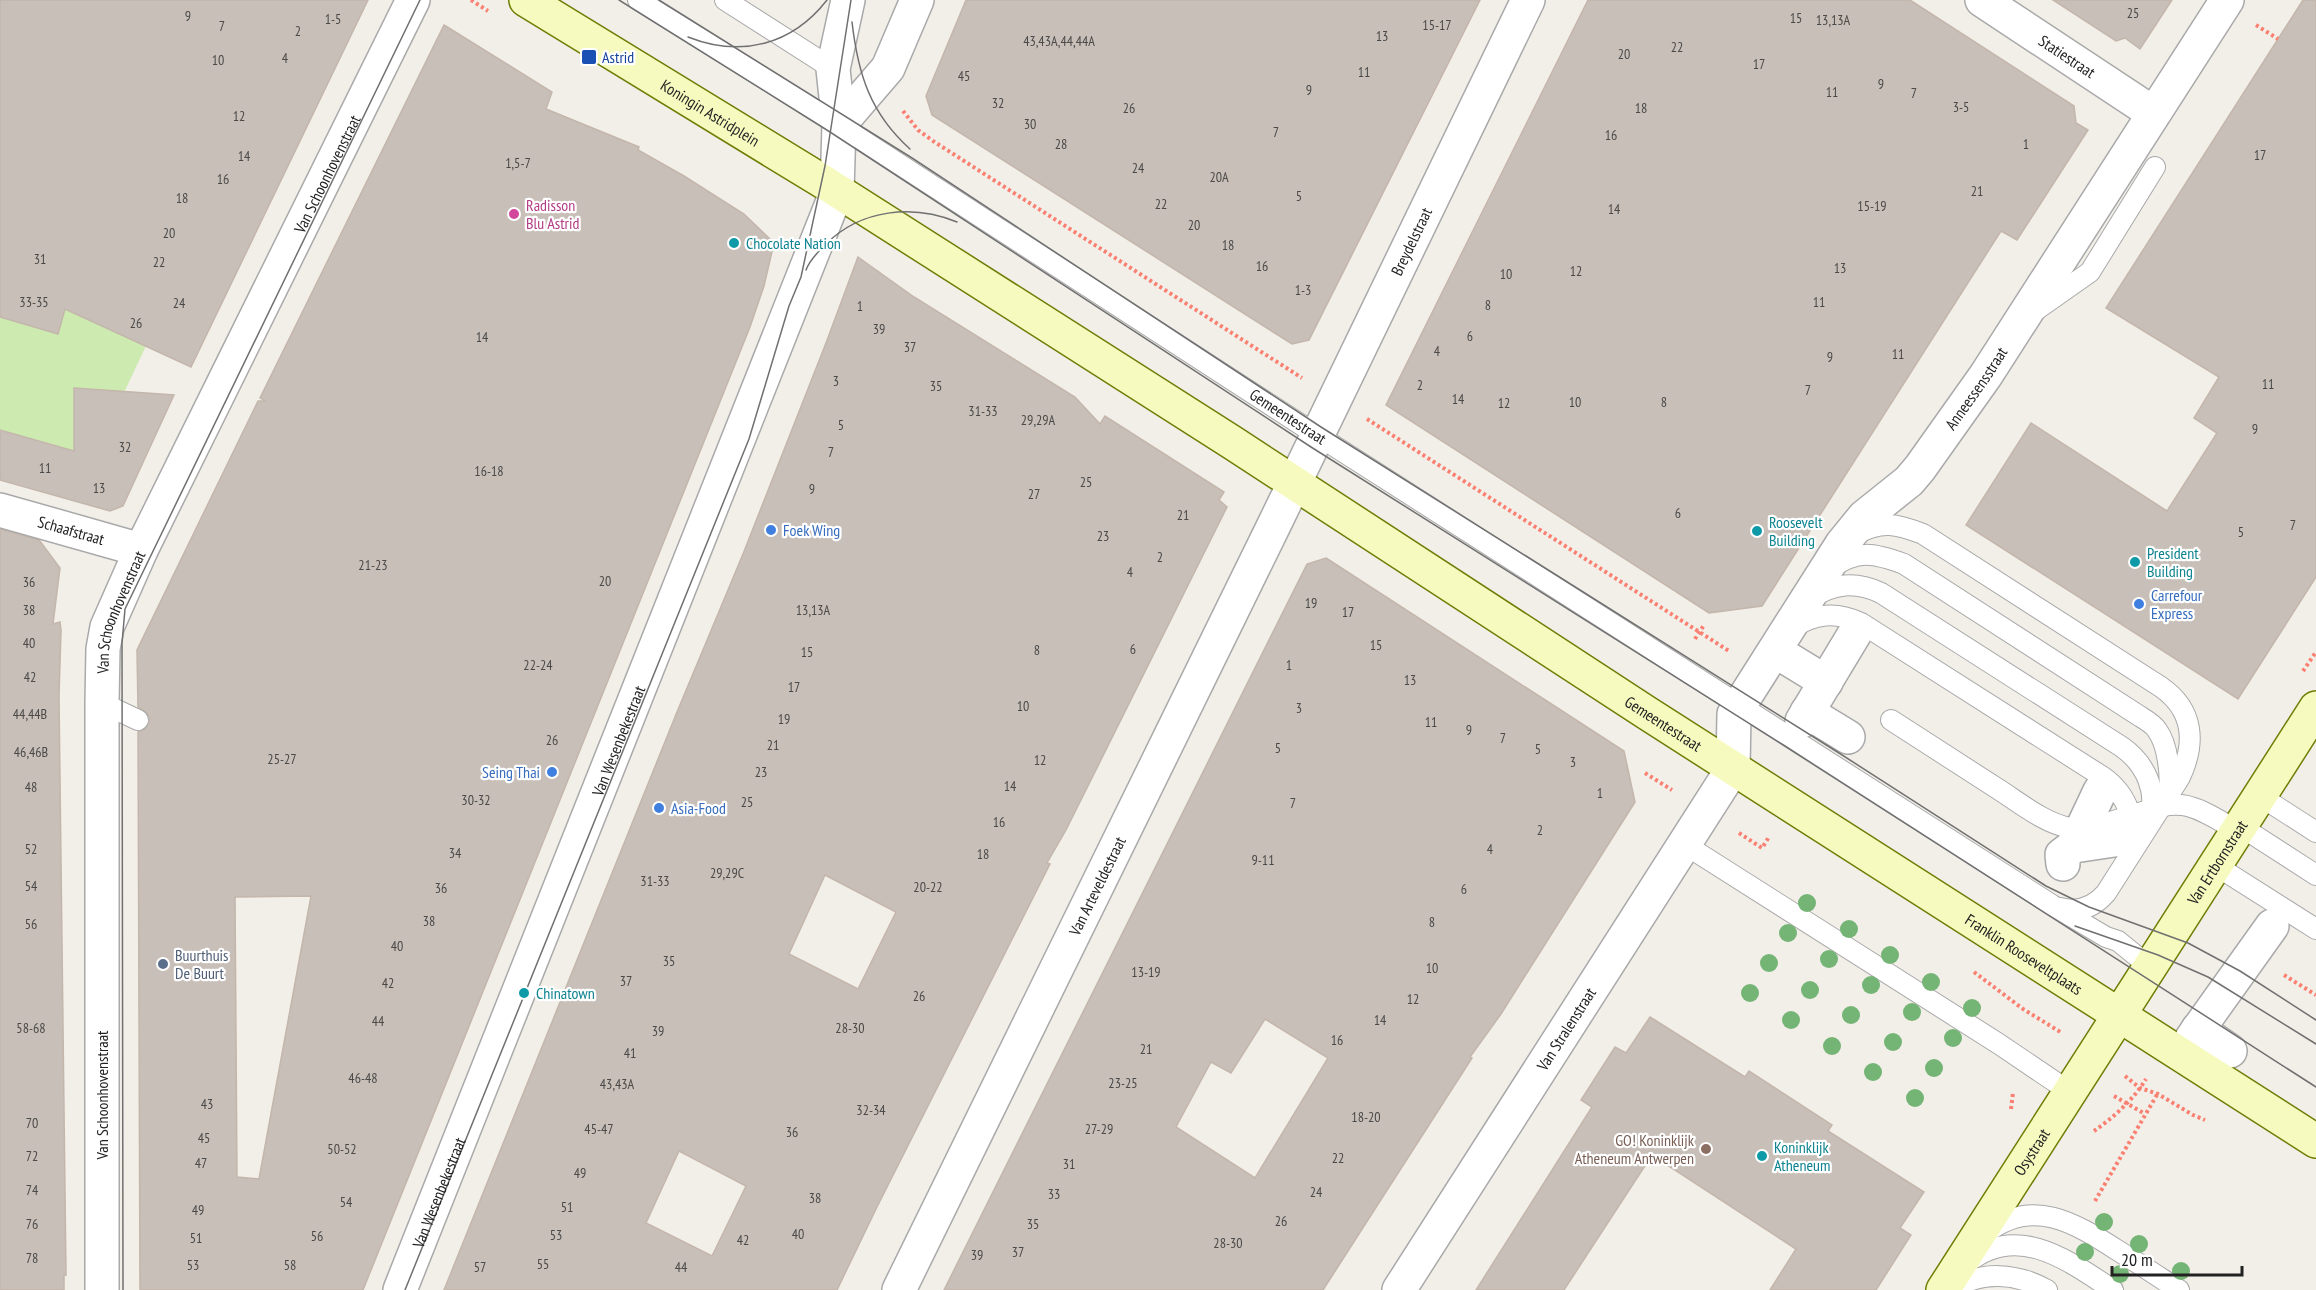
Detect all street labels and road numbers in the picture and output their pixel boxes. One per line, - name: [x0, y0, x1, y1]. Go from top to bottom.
- street label: Statiestraat: [2035, 30, 2100, 82]
- street label: Koningin Astridplein: [657, 75, 763, 150]
- street label: Van Schoonhovenstraat: [289, 111, 365, 237]
- street label: Breydelstraat: [1386, 204, 1436, 279]
- street label: Anneessensstraat: [1940, 343, 2012, 434]
- street label: Gemeentestraat: [1246, 384, 1331, 449]
- street label: Schaafstraat: [36, 511, 107, 549]
- street label: Van Schoonhovenstraat: [93, 547, 150, 675]
- street label: Van Wesenbekestraat: [587, 682, 649, 800]
- street label: Gemeentestraat: [1621, 691, 1706, 756]
- street label: Van Ertbornstraat: [2182, 816, 2252, 909]
- street label: Van Arteveldestraat: [1064, 833, 1130, 940]
- street label: Franklin Rooseveltplaats: [1961, 909, 2086, 999]
- street label: Van Stralenstraat: [1532, 983, 1600, 1075]
- street label: Van Schoonhovenstraat: [92, 1030, 112, 1161]
- street label: Osystraat: [2009, 1124, 2054, 1179]
- street label: Van Wesenbekestraat: [408, 1134, 470, 1251]

